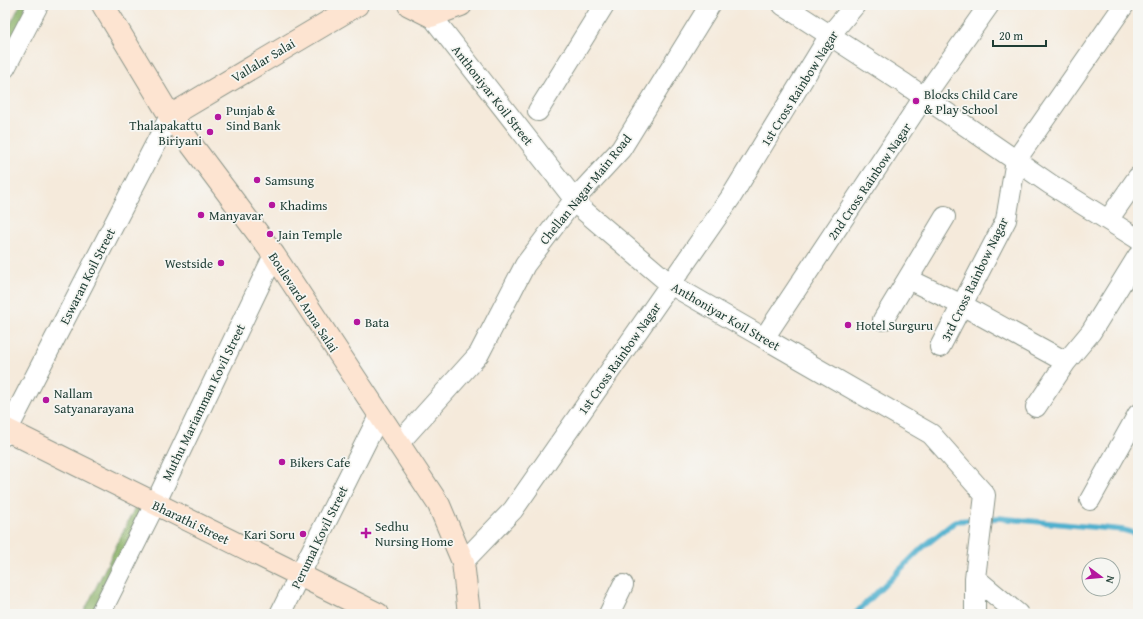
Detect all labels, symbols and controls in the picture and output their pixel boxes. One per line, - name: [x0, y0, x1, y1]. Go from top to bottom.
- scale bar: [993, 22, 1046, 48]
- street label: 1st Cross Rainbow Nagar: [756, 26, 843, 150]
- text: 20 m: [999, 27, 1023, 44]
- street label: Vallalar Salai: [228, 34, 299, 87]
- street label: Anthoniyar Koil Street: [447, 41, 538, 150]
- place label: Blocks Child Care & Play School: [924, 85, 1018, 119]
- marker: Blocks Child Care & Play School: [911, 96, 921, 106]
- place label: Punjab & Sind Bank: [226, 101, 281, 135]
- marker: Punjab & Sind Bank: [213, 112, 223, 122]
- place label: Thalapakattu Biriyani: [129, 116, 202, 150]
- street label: 2nd Cross Rainbow Nagar: [823, 118, 916, 244]
- marker: Thalapakattu Biriyani: [205, 127, 215, 137]
- street label: Chellan Nagar Main Road: [535, 130, 636, 249]
- place label: Samsung: [265, 171, 315, 190]
- marker: Samsung: [252, 175, 262, 185]
- place label: Khadims: [280, 196, 328, 215]
- marker: Khadims: [267, 200, 277, 210]
- place label: Manyavar: [209, 206, 264, 225]
- marker: Manyavar: [196, 210, 206, 220]
- street label: 3rd Cross Rainbow Nagar: [936, 213, 1013, 344]
- street label: Eswaran Koil Street: [55, 224, 120, 328]
- place label: Jain Temple: [276, 225, 342, 244]
- marker: Jain Temple: [265, 229, 275, 239]
- street label: Boulevard Anna Salai: [264, 249, 343, 356]
- place label: Westside: [165, 254, 213, 273]
- marker: Westside: [216, 258, 226, 268]
- street label: Anthoniyar Koil Street: [668, 278, 784, 356]
- street label: 1st Cross Rainbow Nagar: [573, 298, 666, 418]
- place label: Bata: [365, 313, 390, 332]
- place label: Hotel Surguru: [856, 316, 933, 335]
- marker: Bata: [352, 317, 362, 327]
- street label: Muthu Mariamman Kovil Street: [157, 320, 250, 484]
- marker: Hotel Surguru: [843, 320, 853, 330]
- place label: Nallam Satyanarayana: [54, 384, 135, 418]
- marker: Nallam Satyanarayana: [41, 395, 51, 405]
- place label: Bikers Cafe: [290, 453, 350, 472]
- marker: Bikers Cafe: [277, 457, 287, 467]
- street label: Perumal Kovil Street: [286, 482, 353, 592]
- street label: Bharathi Street: [149, 496, 233, 549]
- place label: Sedhu Nursing Home: [375, 517, 453, 551]
- place label: Kari Soru: [244, 525, 295, 544]
- marker: Sedhu Nursing Home: [360, 527, 372, 539]
- marker: Kari Soru: [298, 529, 308, 539]
- north arrow: [1081, 557, 1121, 597]
- text: N: [1102, 574, 1119, 586]

